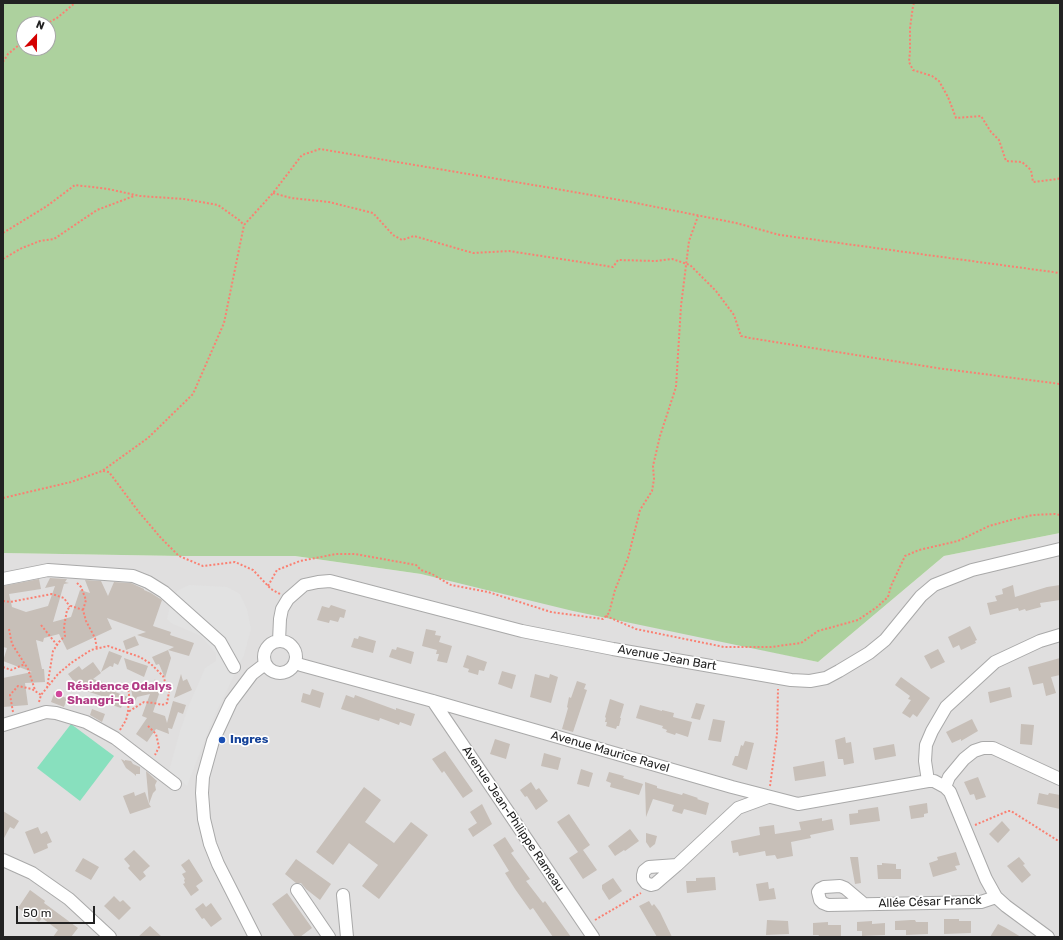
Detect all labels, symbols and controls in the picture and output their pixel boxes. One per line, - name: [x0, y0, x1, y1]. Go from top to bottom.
- north arrow: [16, 16, 56, 56]
- text: N: [34, 18, 46, 33]
- street label: Avenue Jean Bart: [616, 642, 718, 674]
- place label: Résidence Odalys Shangri-La: [67, 680, 172, 708]
- marker: Résidence Odalys Shangri-La: [54, 689, 64, 699]
- street label: Avenue Maurice Ravel: [549, 728, 671, 776]
- place label: Ingres: [230, 733, 268, 747]
- marker: Ingres: [217, 735, 227, 745]
- street label: Avenue Jean-Philippe Rameau: [459, 744, 567, 894]
- street label: Allée César Franck: [878, 893, 982, 911]
- scale bar: [18, 898, 97, 924]
- text: 50 m: [23, 906, 51, 920]

